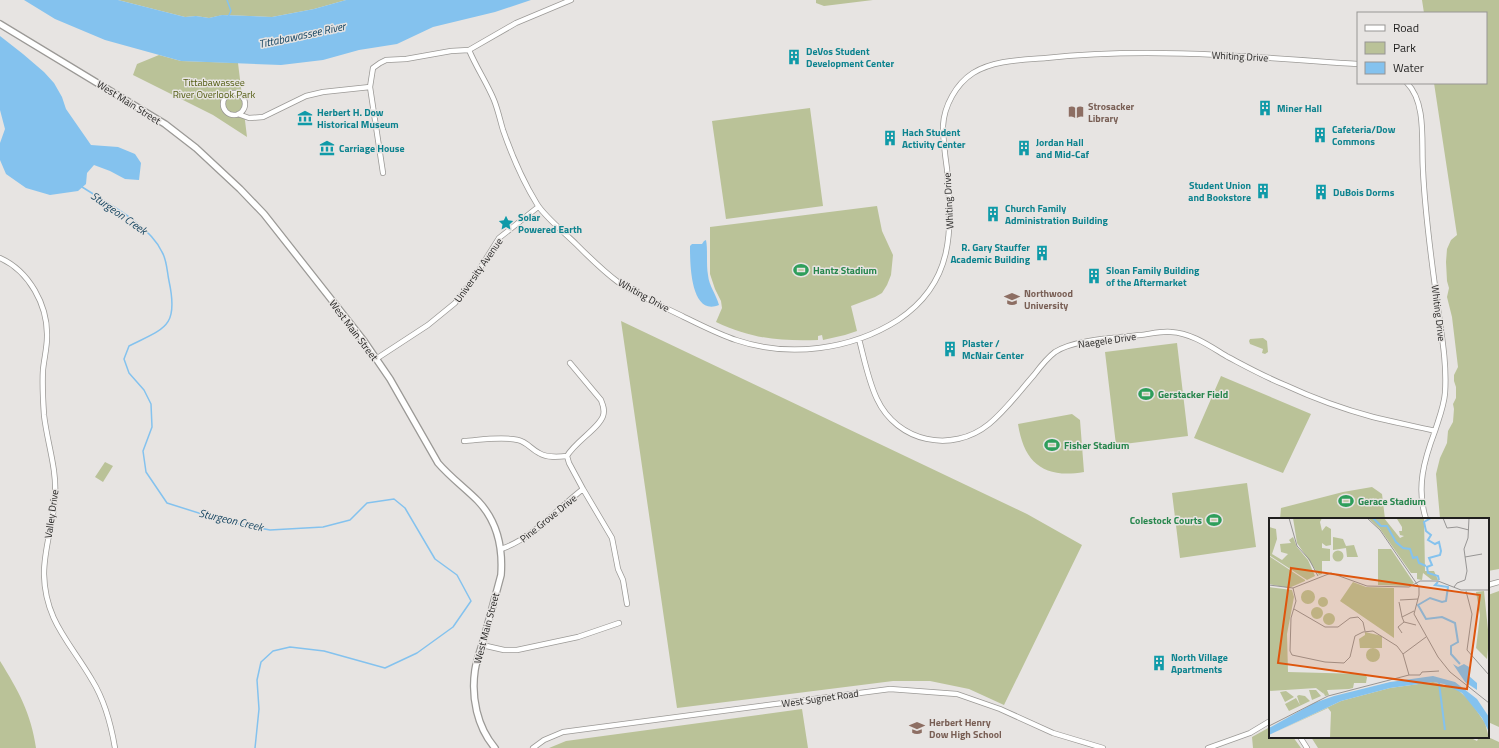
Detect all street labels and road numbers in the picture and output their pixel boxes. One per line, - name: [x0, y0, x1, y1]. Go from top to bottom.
- street label: Whiting Drive: [1211, 48, 1269, 65]
- street label: West Main Street: [94, 77, 164, 128]
- street label: Whiting Drive: [940, 172, 957, 230]
- street label: University Avenue: [451, 235, 506, 306]
- street label: Whiting Drive: [615, 275, 672, 316]
- street label: Whiting Drive: [1428, 284, 1449, 342]
- street label: West Main Street: [326, 297, 382, 364]
- street label: Naegele Drive: [1077, 329, 1137, 352]
- street label: Valley Drive: [41, 489, 62, 539]
- street label: Pine Grove Drive: [517, 491, 580, 546]
- street label: West Main Street: [470, 590, 503, 665]
- street label: West Sugnet Road: [781, 686, 860, 711]

